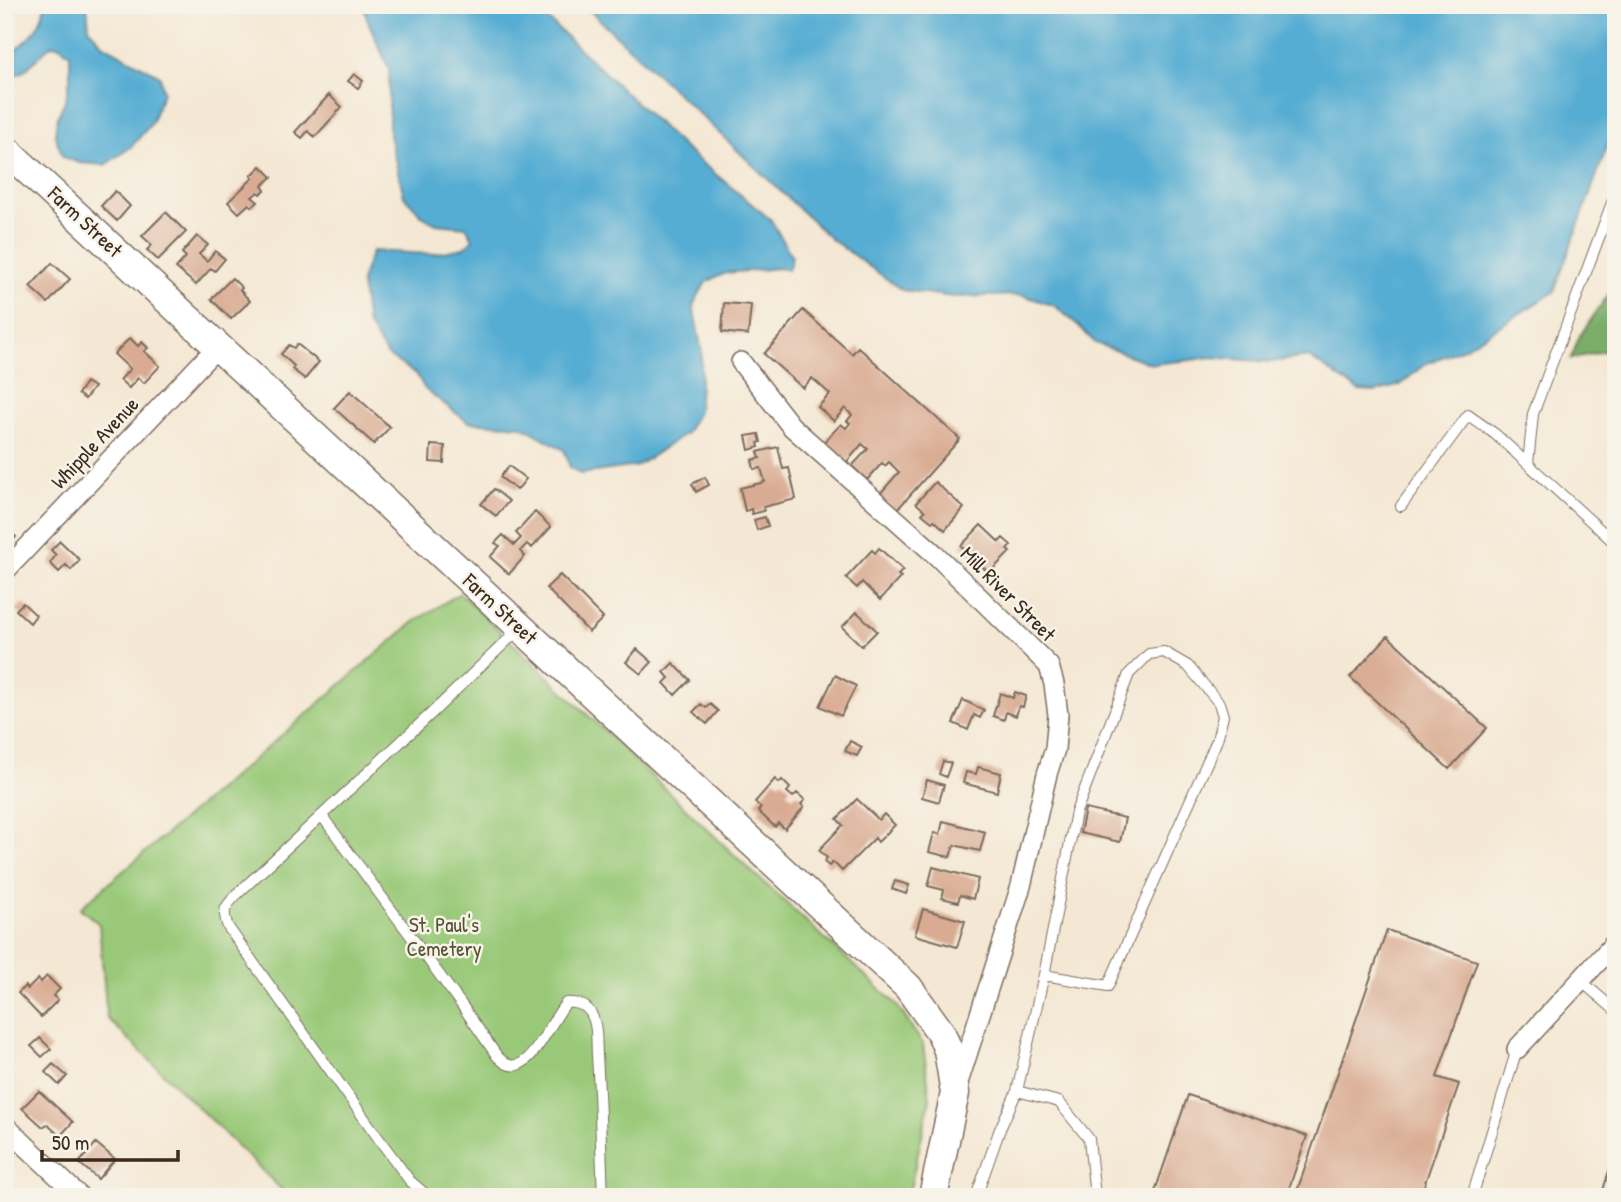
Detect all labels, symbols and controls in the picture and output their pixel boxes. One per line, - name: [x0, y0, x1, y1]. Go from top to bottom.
- street label: Farm Street: [41, 179, 130, 264]
- street label: Whipple Avenue: [44, 390, 145, 495]
- street label: Mill River Street: [954, 540, 1063, 648]
- street label: Farm Street: [456, 566, 545, 651]
- park label: St. Paul's Cemetery: [406, 910, 482, 963]
- scale bar: [42, 1118, 178, 1162]
- text: 50 m: [52, 1128, 89, 1157]

